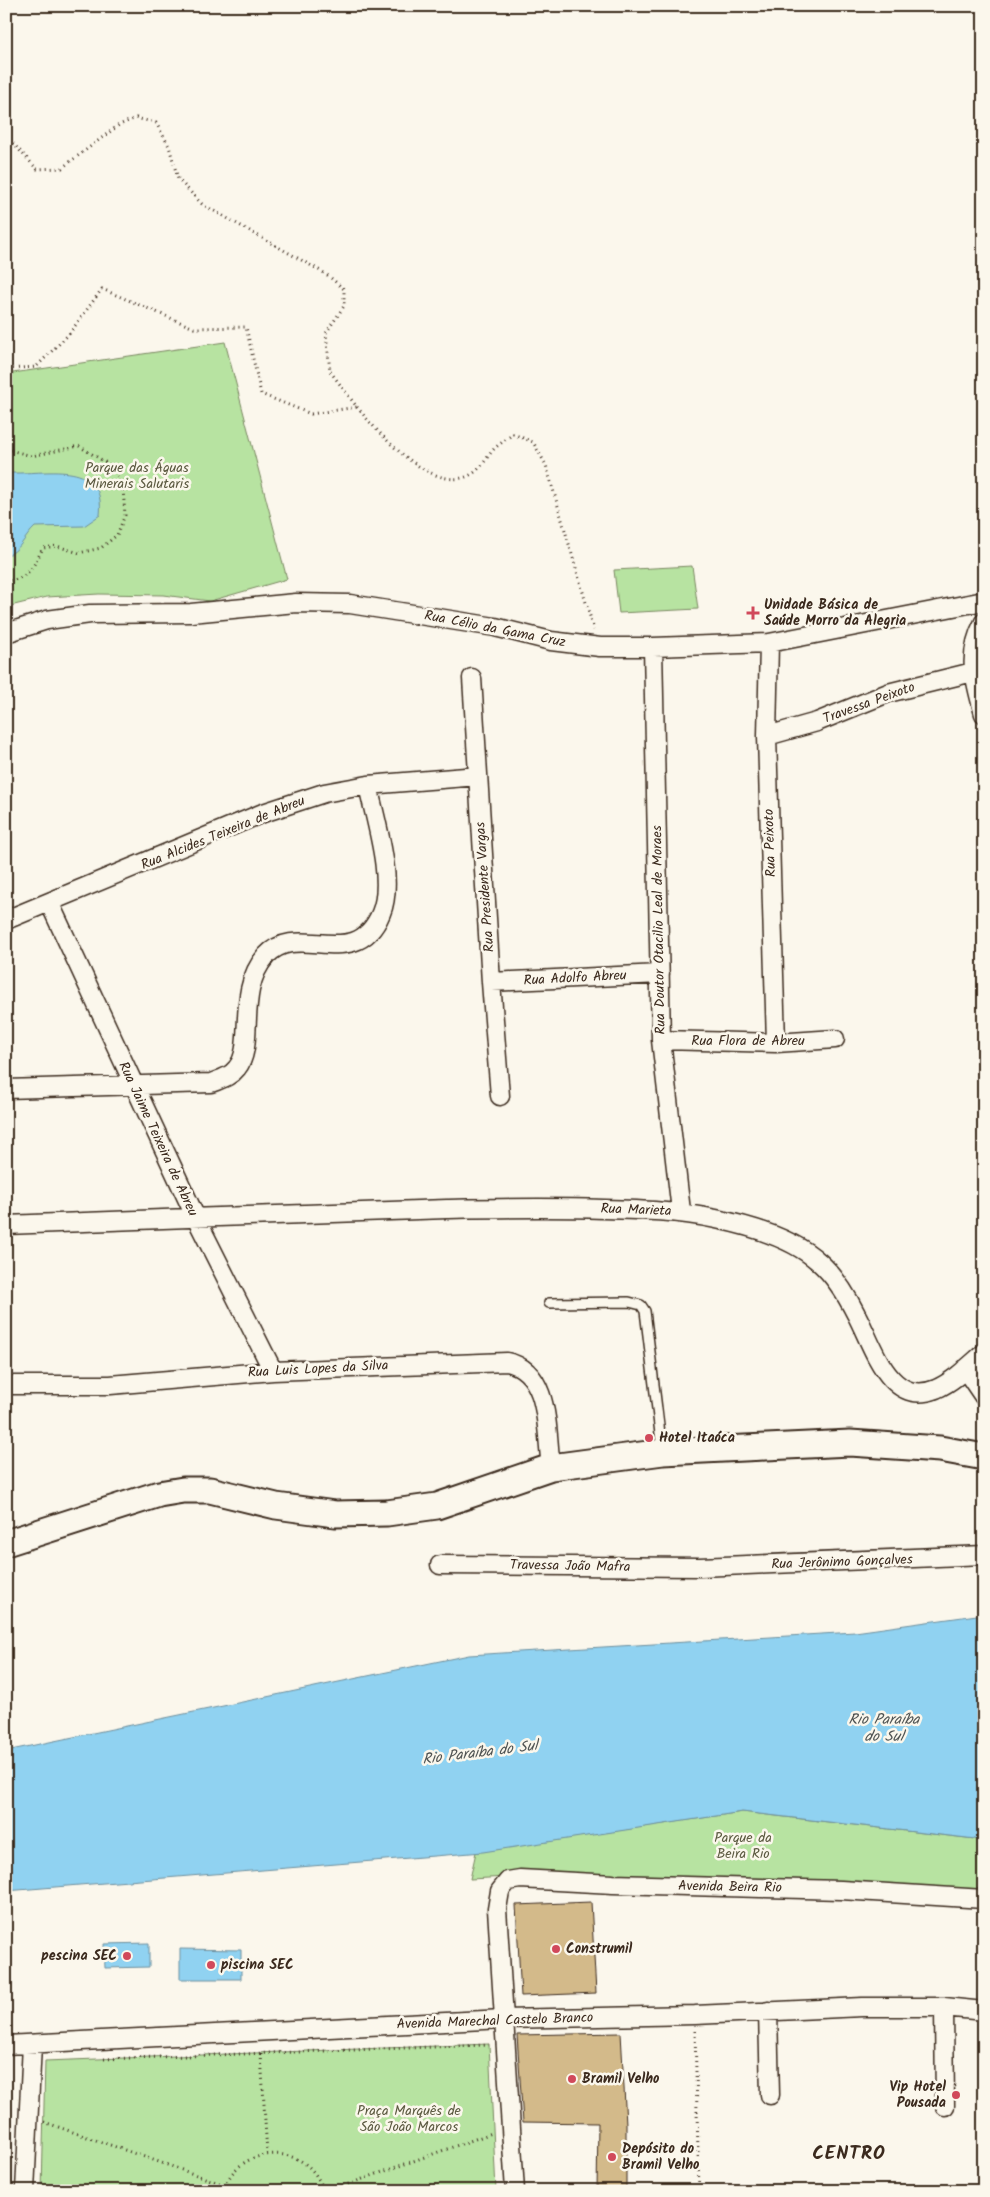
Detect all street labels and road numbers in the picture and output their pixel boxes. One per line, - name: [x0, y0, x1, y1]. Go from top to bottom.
- street label: Rua Célio da Gama Cruz: [422, 604, 568, 654]
- street label: Travessa Peixoto: [820, 676, 918, 730]
- street label: Rua Alcides Teixeira de Abreu: [138, 790, 309, 876]
- street label: Rua Peixoto: [758, 808, 782, 878]
- street label: Rua Presidente Vargas: [469, 821, 501, 953]
- street label: Rua Doutor Otacilio Leal de Moraes: [646, 825, 672, 1035]
- street label: Rua Adolfo Abreu: [523, 964, 627, 992]
- street label: Rua Flora de Abreu: [691, 1030, 805, 1052]
- street label: Rua Jaime Teixeira de Abreu: [112, 1058, 204, 1220]
- street label: Rua Marieta: [600, 1198, 672, 1222]
- street label: Rua Luis Lopes da Silva: [247, 1354, 389, 1384]
- street label: Rua Jerônimo Gonçalves: [771, 1549, 913, 1575]
- street label: Travessa João Mafra: [510, 1554, 630, 1578]
- street label: Avenida Beira Rio: [678, 1875, 782, 1899]
- street label: Avenida Marechal Castelo Branco: [396, 2007, 594, 2035]

